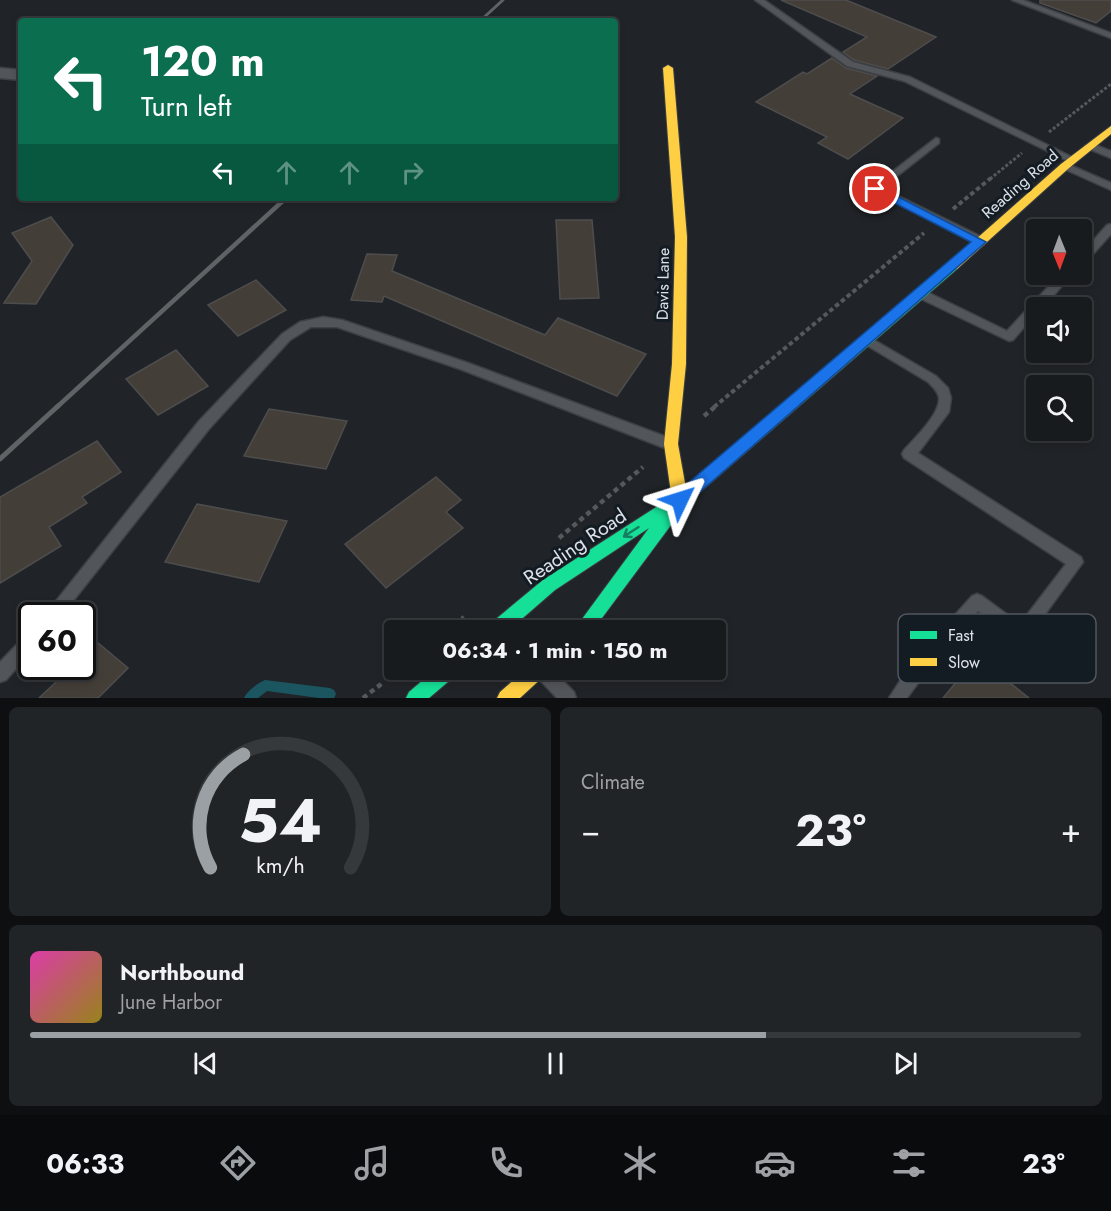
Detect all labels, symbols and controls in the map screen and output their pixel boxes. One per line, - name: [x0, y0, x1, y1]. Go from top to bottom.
- text: 120 m: [141, 31, 265, 92]
- icon: left: [42, 42, 120, 120]
- text: Turn left: [141, 87, 231, 126]
- street label: Reading Road: [977, 144, 1063, 224]
- icon: left: [207, 156, 240, 189]
- icon: ahead: [270, 156, 303, 189]
- icon: ahead: [333, 156, 366, 189]
- icon: right: [396, 156, 429, 189]
- pin: [849, 163, 900, 214]
- icon: arrive: [858, 172, 891, 205]
- north arrow: [1026, 219, 1092, 285]
- map controls: [1026, 219, 1092, 441]
- street label: Davis Lane: [651, 248, 675, 320]
- button: sound: [1026, 297, 1092, 363]
- button: search: [1026, 375, 1092, 441]
- position arrow: [648, 468, 712, 532]
- street label: Reading Road: [518, 502, 632, 592]
- one-way arrow: [623, 526, 639, 538]
- speed limit sign: 60: [18, 602, 96, 680]
- legend: [898, 614, 1096, 683]
- text: Fast: [948, 624, 974, 647]
- text: 06:34 · 1 min · 150 m: [442, 634, 668, 666]
- text: Slow: [948, 651, 980, 674]
- text: Climate: [581, 768, 645, 797]
- text: 54: [238, 775, 322, 865]
- text: 23°: [795, 798, 866, 863]
- text: −: [581, 807, 600, 854]
- text: +: [1061, 807, 1081, 854]
- text: km/h: [256, 851, 304, 882]
- text: Northbound: [120, 956, 244, 988]
- text: June Harbor: [120, 988, 222, 1017]
- icon: previous: [189, 1047, 222, 1080]
- icon: pause: [539, 1047, 572, 1080]
- icon: next: [889, 1047, 922, 1080]
- icon: directions: [217, 1142, 259, 1184]
- icon: music: [351, 1142, 393, 1184]
- icon: phone: [485, 1142, 527, 1184]
- icon: climate: [619, 1142, 661, 1184]
- icon: car: [754, 1142, 796, 1184]
- icon: filters: [888, 1142, 930, 1184]
- text: 06:33: [46, 1144, 124, 1183]
- text: 23°: [1022, 1144, 1065, 1183]

